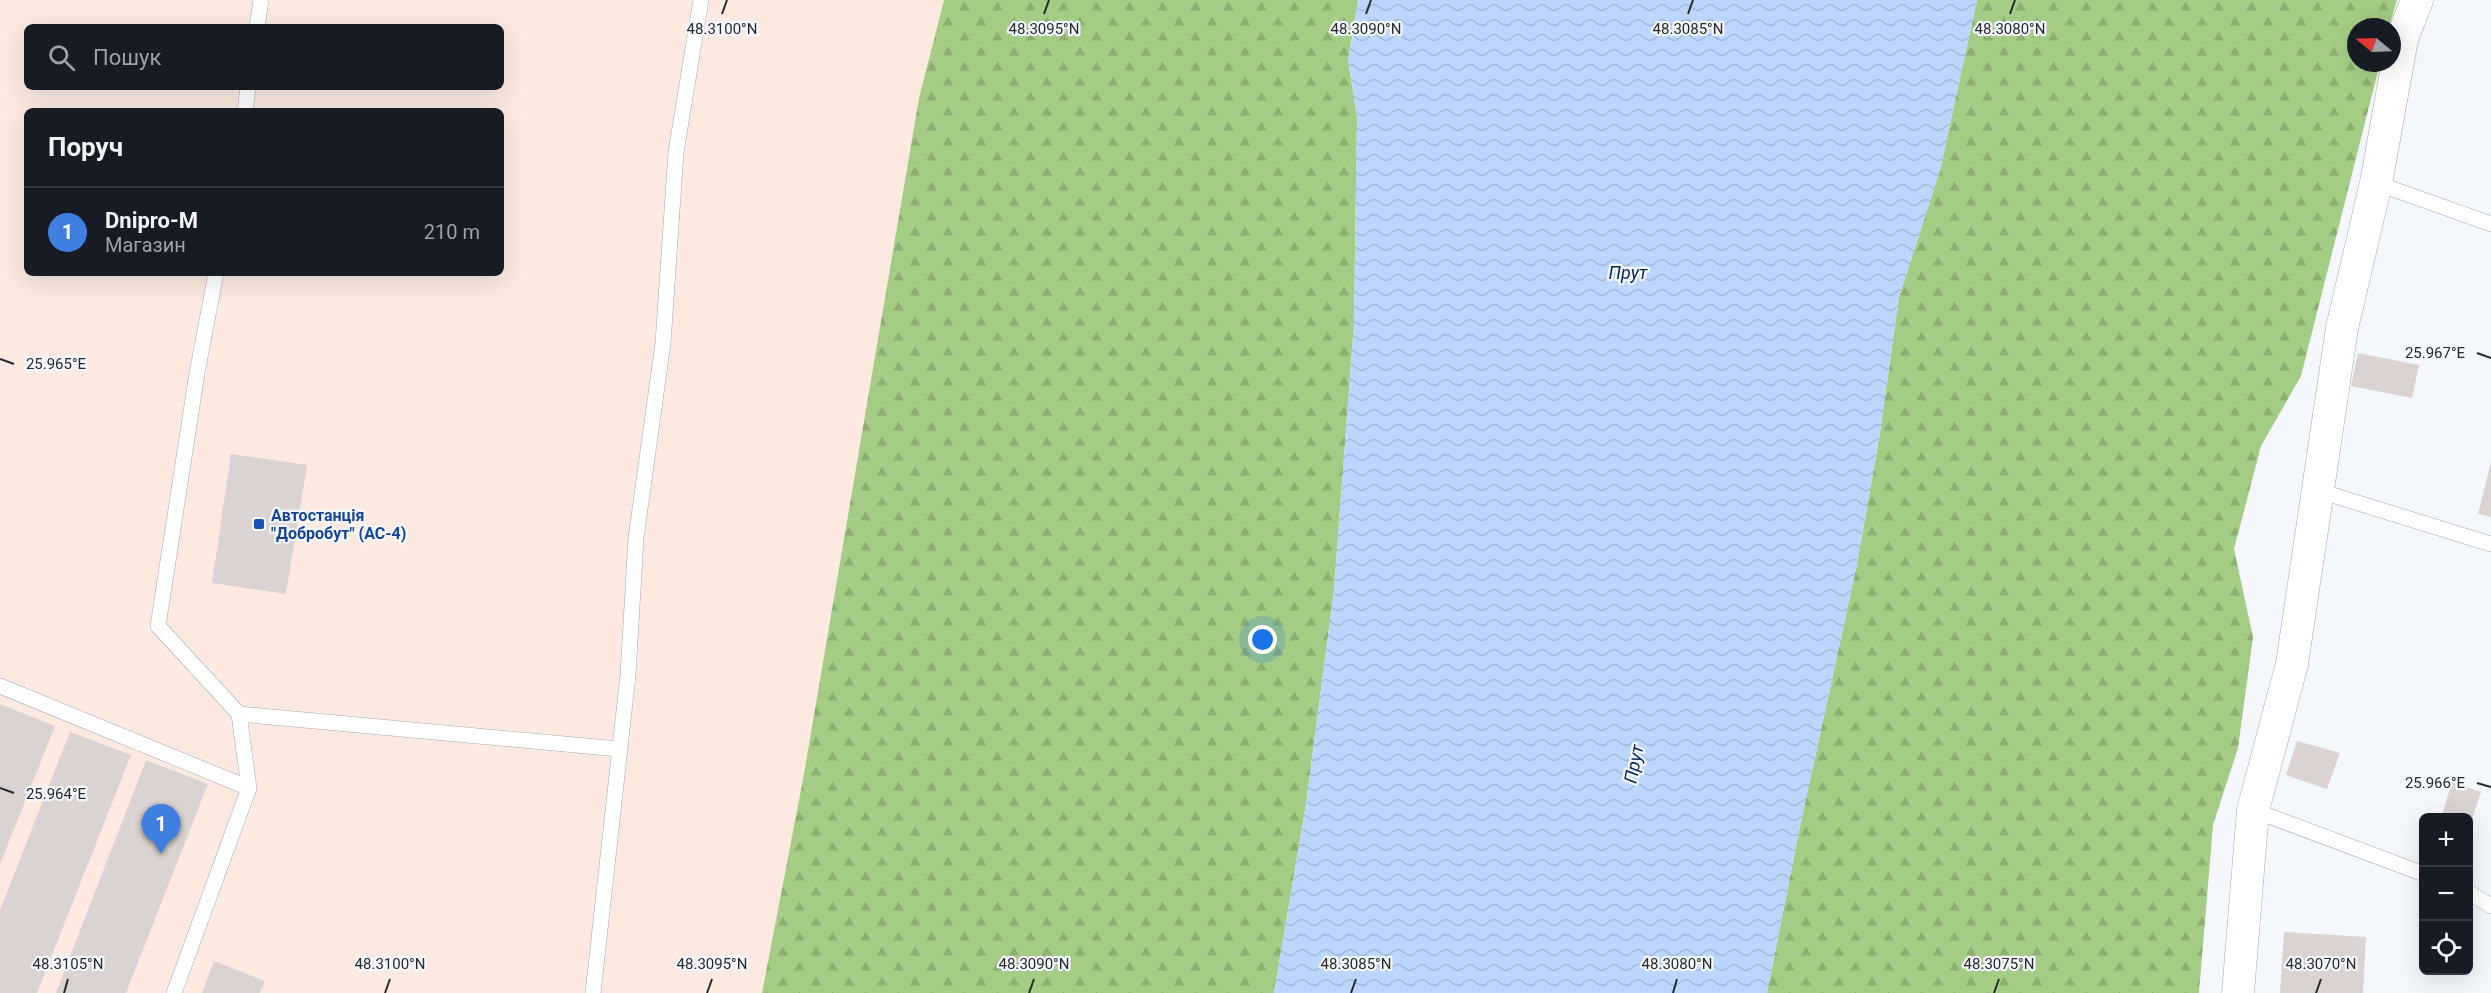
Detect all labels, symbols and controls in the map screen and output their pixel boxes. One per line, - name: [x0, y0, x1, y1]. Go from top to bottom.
- north arrow: [2347, 18, 2401, 72]
- text: 48.3100°N: [687, 20, 757, 38]
- text: 48.3095°N: [1009, 20, 1079, 38]
- text: 48.3090°N: [1331, 20, 1401, 38]
- text: 48.3085°N: [1653, 20, 1723, 38]
- text: 48.3080°N: [1975, 20, 2045, 38]
- search box: [24, 24, 504, 90]
- icon: search: [45, 41, 78, 74]
- text: Пошук: [93, 45, 161, 70]
- text: Поруч: [48, 132, 123, 162]
- text: Dnipro-M: [105, 208, 198, 233]
- text: 1: [62, 220, 73, 244]
- text: 210 m: [424, 220, 480, 244]
- text: Магазин: [105, 233, 186, 257]
- water label: Прут: [1609, 262, 1648, 283]
- text: 25.967°E: [2405, 344, 2466, 362]
- text: 25.965°E: [26, 355, 87, 373]
- place label: Автостанція "Добробут" (АС-4): [271, 506, 406, 543]
- marker: Автостанція "Добробут" (АС-4): [252, 517, 266, 531]
- your location: [1248, 625, 1277, 654]
- water label: Прут: [1619, 742, 1648, 785]
- text: 25.966°E: [2405, 774, 2466, 792]
- text: 25.964°E: [26, 785, 87, 803]
- pin: 1: [142, 804, 180, 854]
- map controls: [2419, 813, 2473, 975]
- button: +: [2419, 813, 2473, 867]
- button: −: [2419, 867, 2473, 921]
- button: locate: [2419, 921, 2473, 975]
- text: 48.3105°N: [33, 955, 103, 973]
- text: 48.3100°N: [355, 955, 425, 973]
- text: 48.3095°N: [677, 955, 747, 973]
- text: 48.3090°N: [999, 955, 1069, 973]
- text: 48.3085°N: [1321, 955, 1391, 973]
- text: 48.3080°N: [1642, 955, 1712, 973]
- text: 48.3075°N: [1964, 955, 2034, 973]
- text: 48.3070°N: [2286, 955, 2356, 973]

